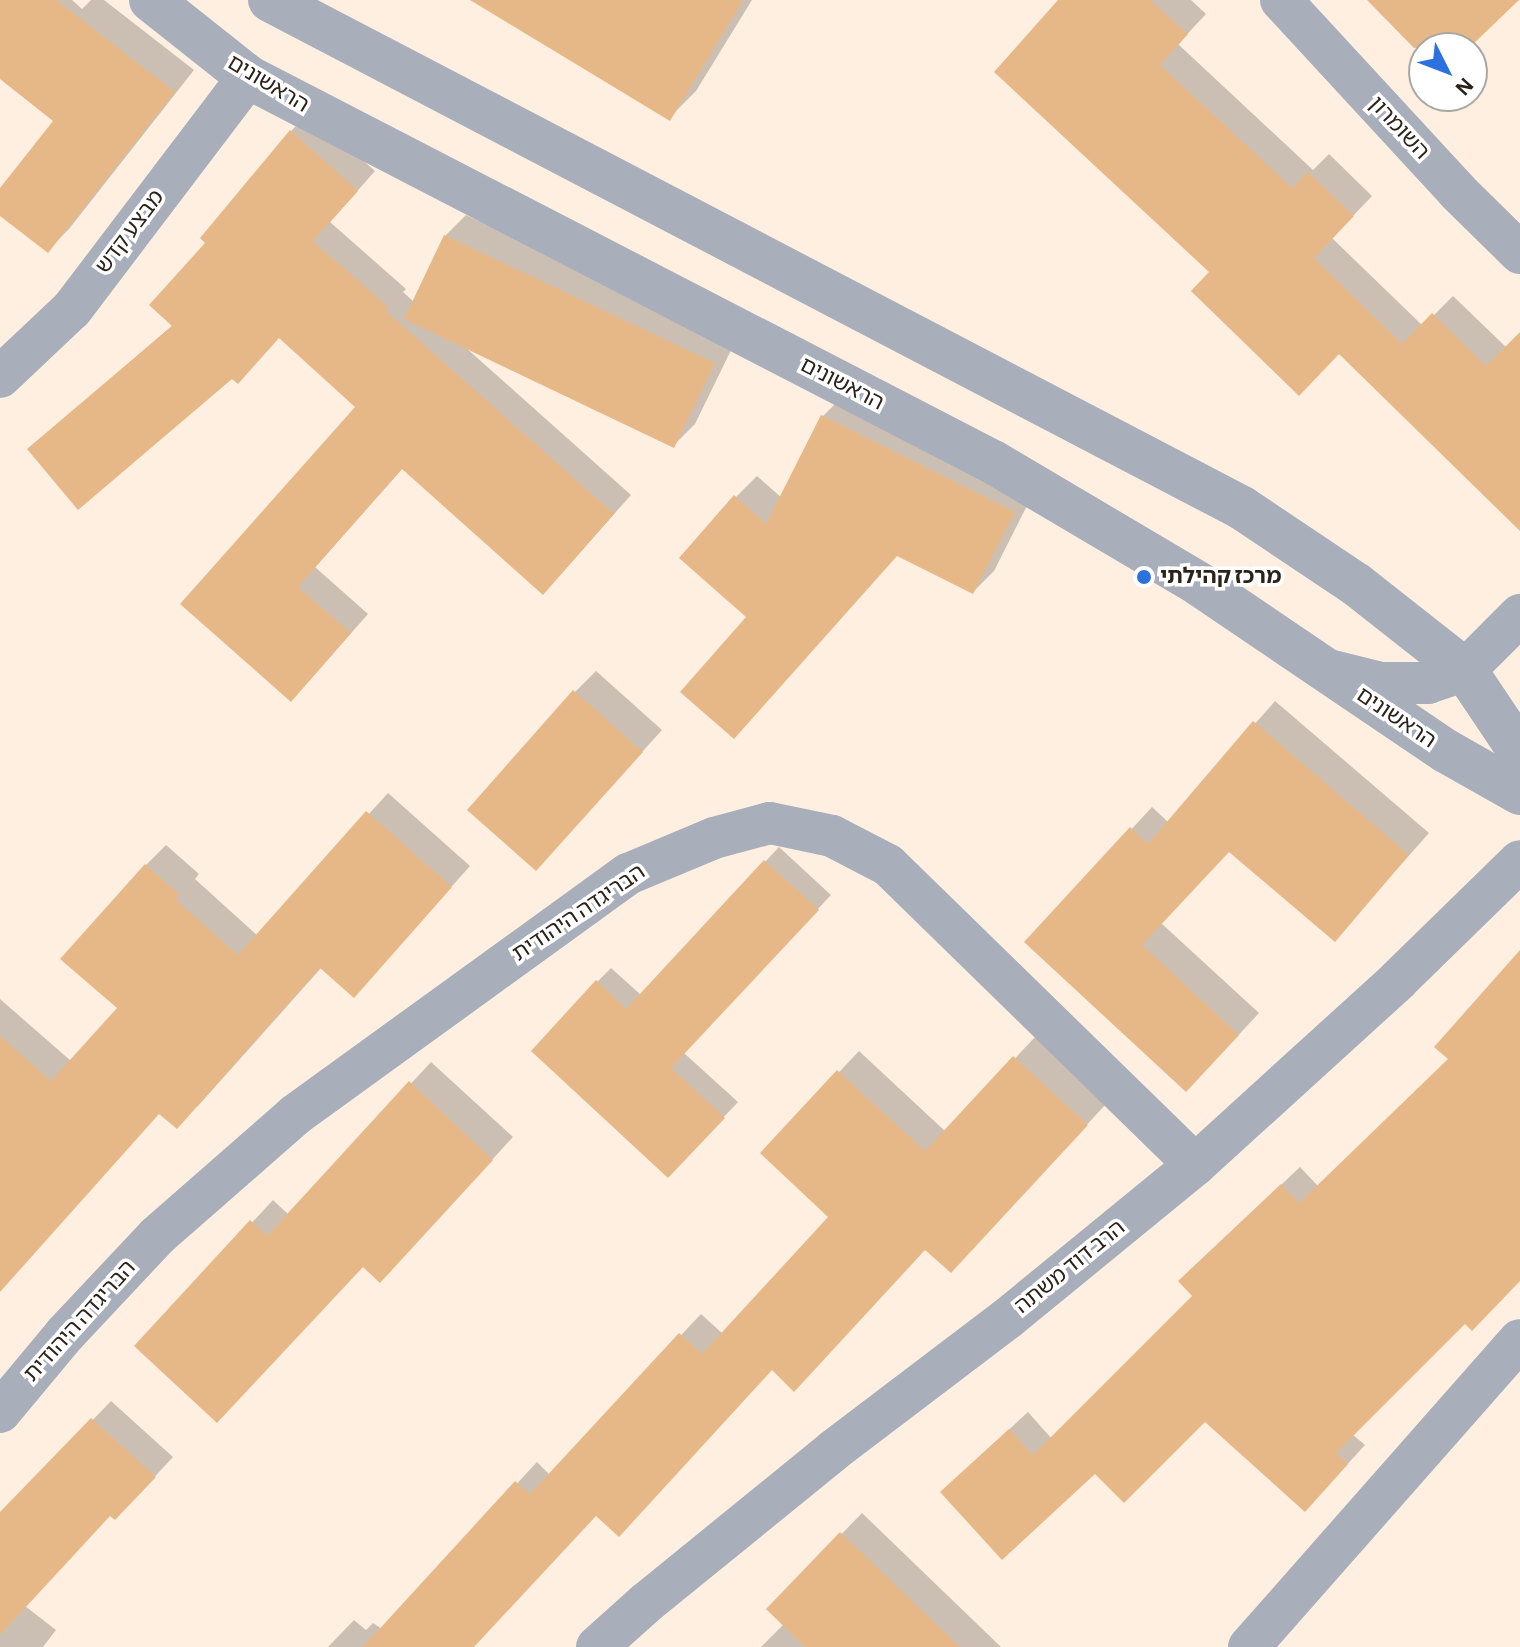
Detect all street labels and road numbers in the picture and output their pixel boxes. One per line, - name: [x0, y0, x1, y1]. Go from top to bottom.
- street label: הראשונים: [222, 49, 314, 119]
- street label: השומרון: [1363, 91, 1435, 165]
- street label: מבצע קדש: [90, 185, 170, 279]
- street label: הראשונים: [796, 352, 888, 416]
- street label: הראשונים: [1351, 682, 1441, 754]
- street label: הבריגדה היהודית: [508, 859, 650, 967]
- street label: הרב דוד משתה: [1010, 1215, 1130, 1319]
- street label: הבריגדה היהודית: [19, 1255, 141, 1387]

